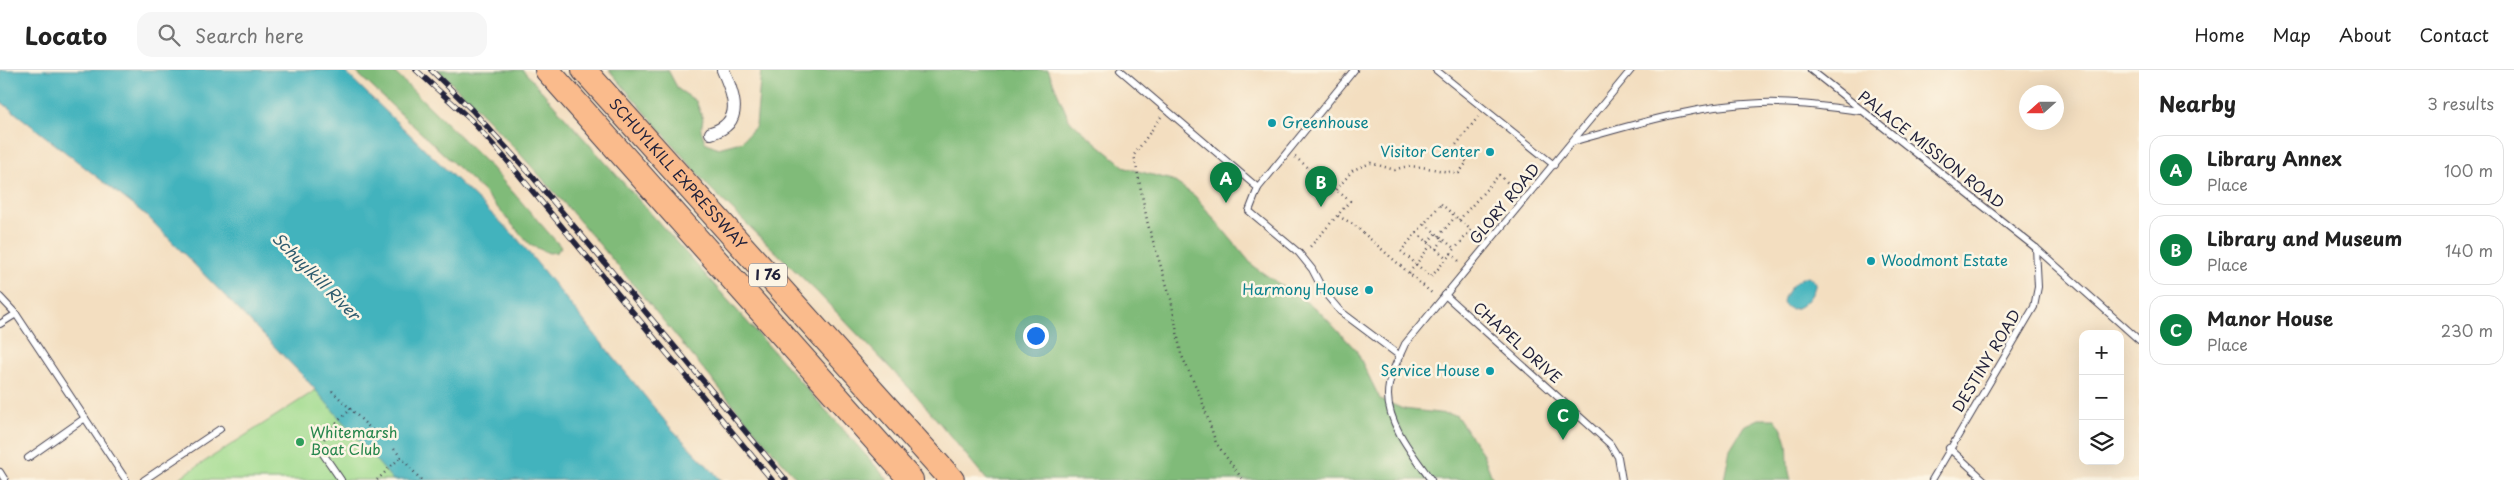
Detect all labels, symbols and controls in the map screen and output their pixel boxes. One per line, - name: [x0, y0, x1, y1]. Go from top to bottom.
- search box: [137, 12, 487, 57]
- text: Locato: [25, 17, 107, 53]
- icon: search: [155, 21, 183, 49]
- text: Search here: [195, 21, 304, 49]
- text: Home: [2194, 21, 2244, 48]
- text: Map: [2272, 21, 2311, 48]
- text: About: [2339, 21, 2391, 48]
- text: Contact: [2419, 21, 2489, 48]
- street label: PALACE MISSION ROAD: [1854, 84, 2010, 213]
- north arrow: [2019, 85, 2064, 130]
- text: Nearby: [2159, 87, 2236, 119]
- text: 3 results: [2427, 91, 2494, 115]
- street label: SCHUYLKILL EXPRESSWAY: [604, 92, 753, 254]
- place label: Greenhouse: [1282, 110, 1369, 133]
- marker: Greenhouse: [1266, 117, 1278, 129]
- place label: Visitor Center: [1380, 139, 1480, 162]
- text: Library Annex: [2207, 144, 2342, 172]
- marker: Visitor Center: [1484, 146, 1496, 158]
- street label: GLORY ROAD: [1463, 158, 1545, 248]
- text: A: [2170, 158, 2182, 182]
- text: 100 m: [2444, 158, 2493, 182]
- pin: A: [1210, 162, 1242, 203]
- pin: B: [1305, 166, 1337, 207]
- text: Place: [2207, 172, 2248, 196]
- text: Library and Museum: [2207, 224, 2402, 252]
- water label: Schuylkill River: [267, 226, 368, 326]
- text: B: [2171, 238, 2181, 262]
- text: 140 m: [2445, 238, 2493, 262]
- place label: Woodmont Estate: [1881, 248, 2008, 271]
- text: Place: [2207, 252, 2248, 276]
- marker: Woodmont Estate: [1865, 255, 1877, 267]
- road number: I 76: [749, 264, 787, 286]
- place label: Harmony House: [1242, 277, 1359, 300]
- marker: Harmony House: [1363, 284, 1375, 296]
- street label: CHAPEL DRIVE: [1469, 296, 1567, 388]
- street label: DESTINY ROAD: [1946, 304, 2026, 416]
- text: Manor House: [2207, 304, 2333, 332]
- text: C: [2170, 318, 2182, 342]
- text: 230 m: [2441, 318, 2493, 342]
- your location: [1023, 323, 1049, 349]
- map controls: [2079, 330, 2124, 465]
- button: +: [2079, 330, 2124, 375]
- text: Place: [2207, 332, 2248, 356]
- place label: Service House: [1381, 358, 1480, 381]
- marker: Service House: [1484, 365, 1496, 377]
- button: −: [2079, 375, 2124, 420]
- pin: C: [1547, 399, 1579, 440]
- place label: Whitemarsh Boat Club: [310, 420, 397, 460]
- button: layers: [2079, 420, 2124, 465]
- marker: Whitemarsh Boat Club: [294, 436, 306, 448]

